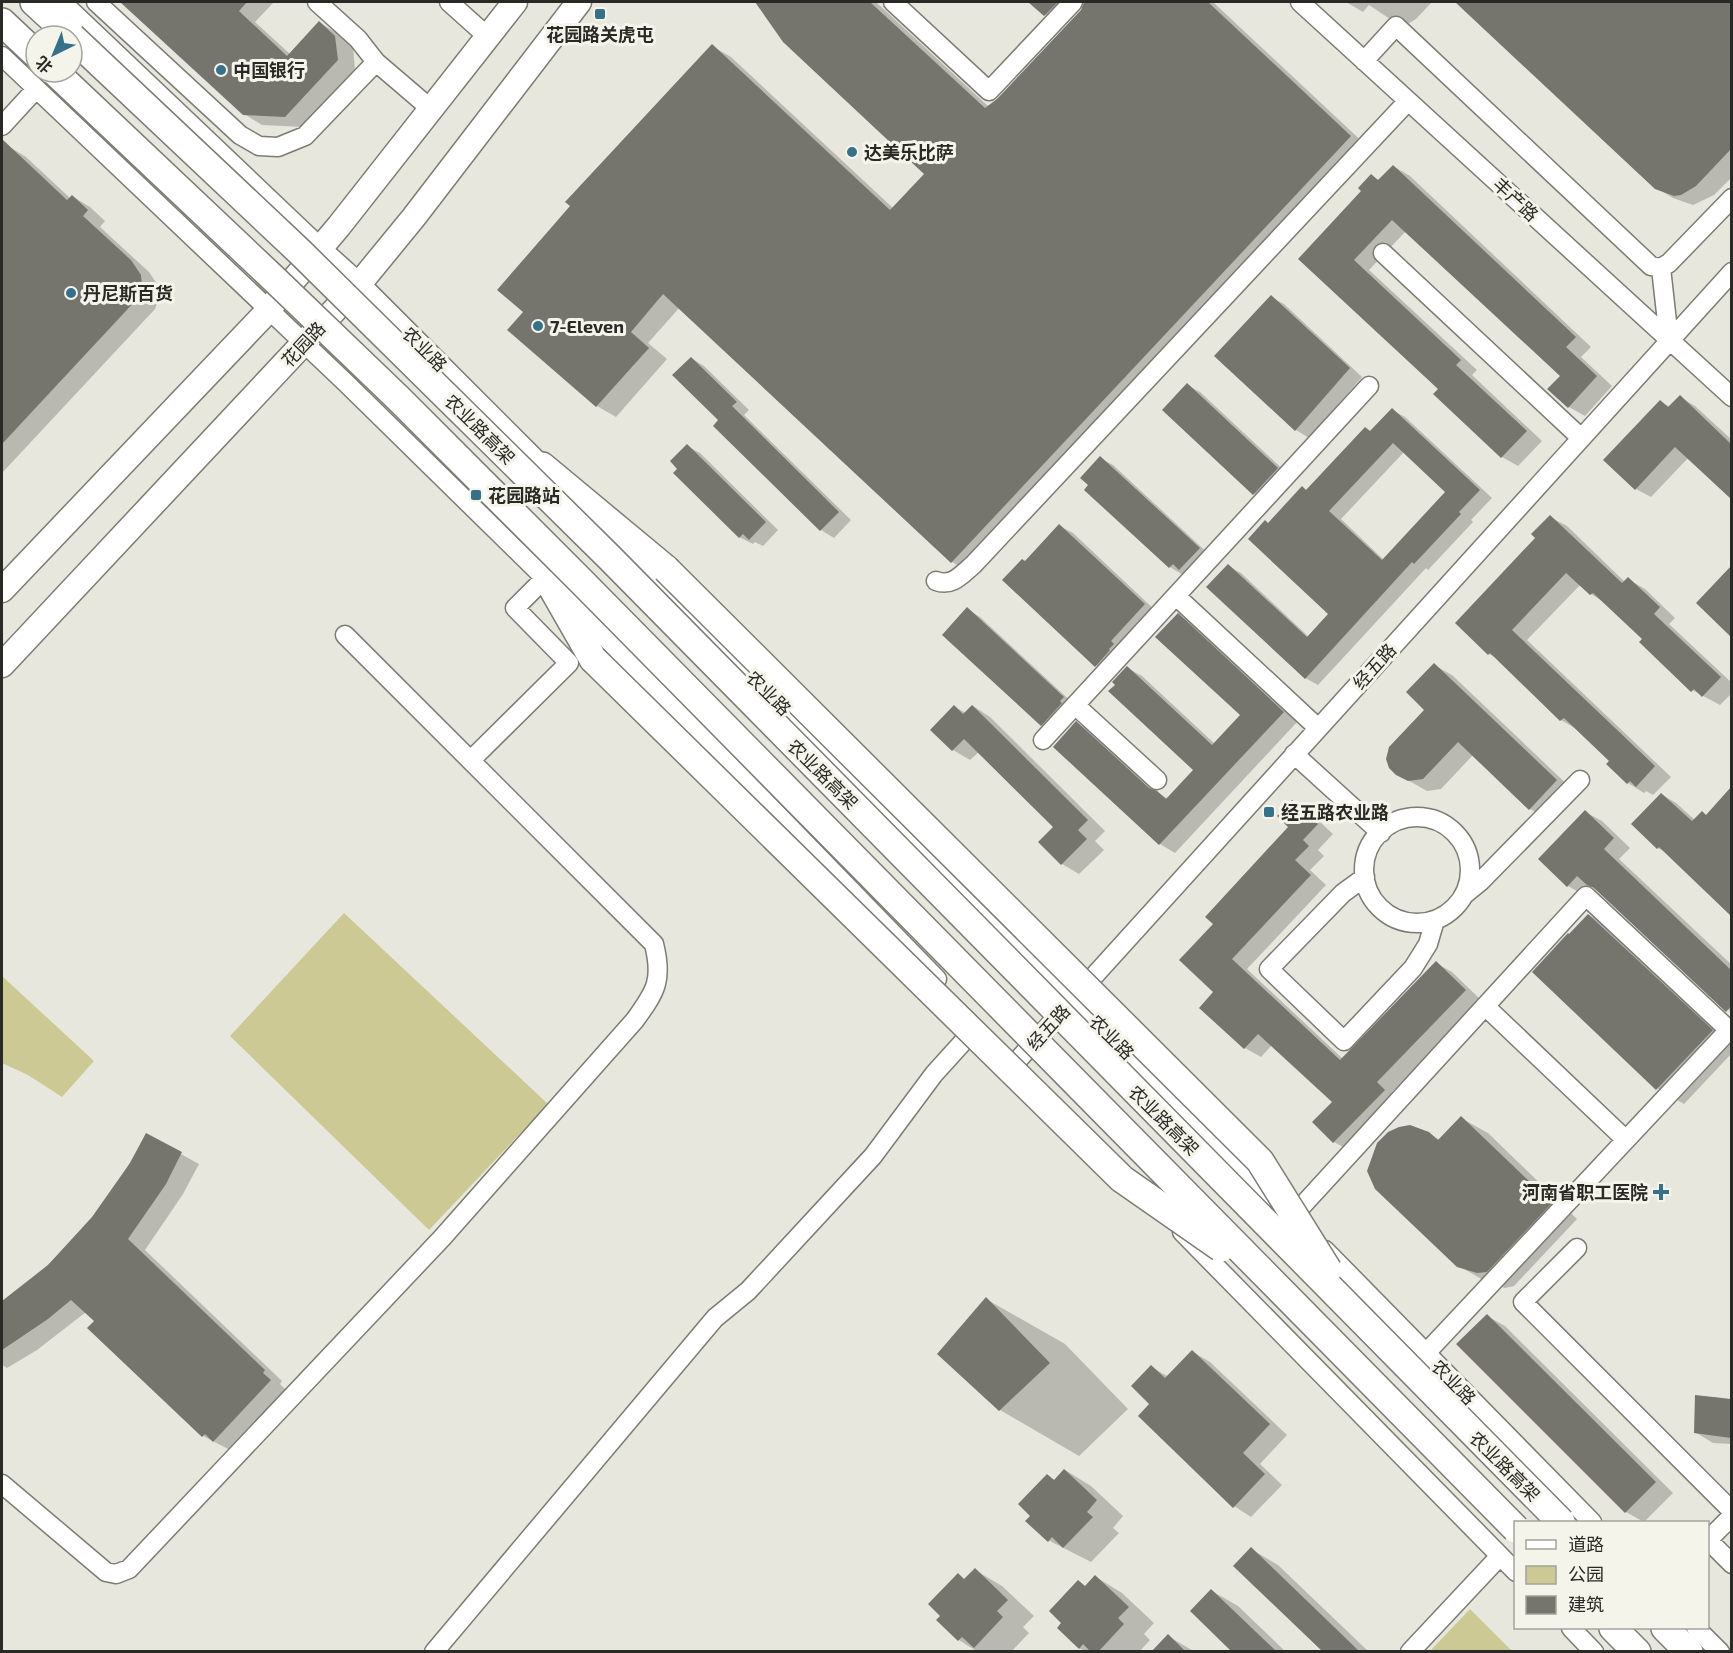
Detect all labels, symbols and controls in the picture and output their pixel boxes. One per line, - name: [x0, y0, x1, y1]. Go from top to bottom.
- marker: 花园路关虎屯: [593, 7, 607, 21]
- place label: 花园路关虎屯: [546, 23, 654, 45]
- north arrow: [24, 24, 84, 84]
- text: 北: [31, 53, 56, 78]
- place label: 中国银行: [233, 59, 305, 81]
- marker: 中国银行: [214, 63, 228, 77]
- place label: 达美乐比萨: [864, 141, 954, 163]
- marker: 达美乐比萨: [845, 145, 859, 159]
- street label: 丰产路: [1489, 173, 1543, 225]
- place label: 丹尼斯百货: [83, 282, 173, 304]
- marker: 丹尼斯百货: [64, 286, 78, 300]
- place label: 7-Eleven: [550, 315, 624, 337]
- street label: 花园路: [277, 317, 329, 371]
- marker: 7-Eleven: [531, 319, 545, 333]
- street label: 农业路: [398, 322, 452, 376]
- street label: 农业路高架: [440, 389, 520, 469]
- place label: 花园路站: [488, 484, 560, 506]
- marker: 花园路站: [469, 488, 483, 502]
- street label: 经五路: [1348, 639, 1400, 693]
- street label: 农业路: [742, 666, 796, 720]
- street label: 农业路高架: [783, 734, 863, 814]
- place label: 经五路农业路: [1281, 801, 1389, 823]
- marker: 经五路农业路: [1262, 805, 1276, 819]
- street label: 经五路: [1022, 1000, 1074, 1054]
- street label: 农业路: [1085, 1010, 1139, 1064]
- street label: 农业路高架: [1124, 1080, 1204, 1160]
- place label: 河南省职工医院: [1522, 1181, 1648, 1203]
- marker: 河南省职工医院: [1652, 1183, 1670, 1201]
- street label: 农业路: [1427, 1355, 1481, 1409]
- street label: 农业路高架: [1465, 1426, 1545, 1506]
- legend: [1514, 1521, 1709, 1629]
- text: 道路: [1568, 1533, 1604, 1555]
- text: 公园: [1568, 1563, 1604, 1585]
- text: 建筑: [1568, 1593, 1604, 1615]

